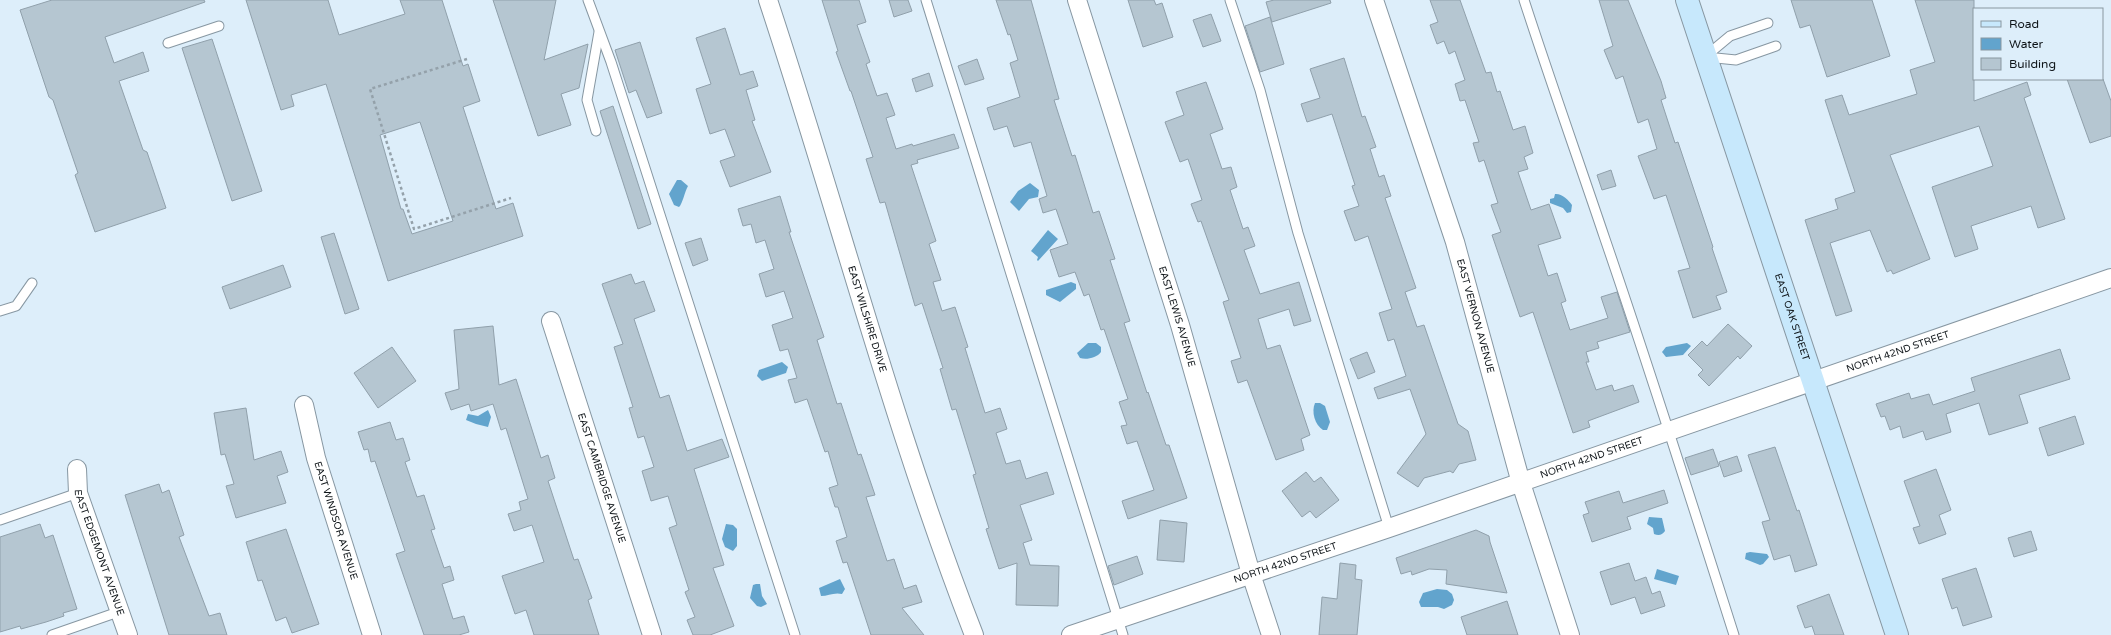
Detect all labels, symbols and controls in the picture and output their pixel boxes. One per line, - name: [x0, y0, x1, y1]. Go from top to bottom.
- legend: [1973, 8, 2103, 80]
- text: Road: [2009, 17, 2039, 31]
- text: Water: [2009, 37, 2044, 51]
- text: Building: [2009, 57, 2056, 71]
- street label: EAST VERNON AVENUE: [1454, 258, 1497, 375]
- street label: EAST WILSHIRE DRIVE: [845, 264, 889, 374]
- street label: EAST LEWIS AVENUE: [1156, 265, 1198, 368]
- street label: EAST OAK STREET: [1772, 272, 1812, 362]
- street label: NORTH 42ND STREET: [1845, 328, 1951, 375]
- street label: EAST CAMBRIDGE AVENUE: [575, 412, 628, 545]
- street label: NORTH 42ND STREET: [1539, 434, 1645, 481]
- street label: EAST WINDSOR AVENUE: [311, 460, 360, 581]
- street label: EAST EDGEMONT AVENUE: [72, 489, 127, 617]
- street label: NORTH 42ND STREET: [1232, 540, 1338, 586]

